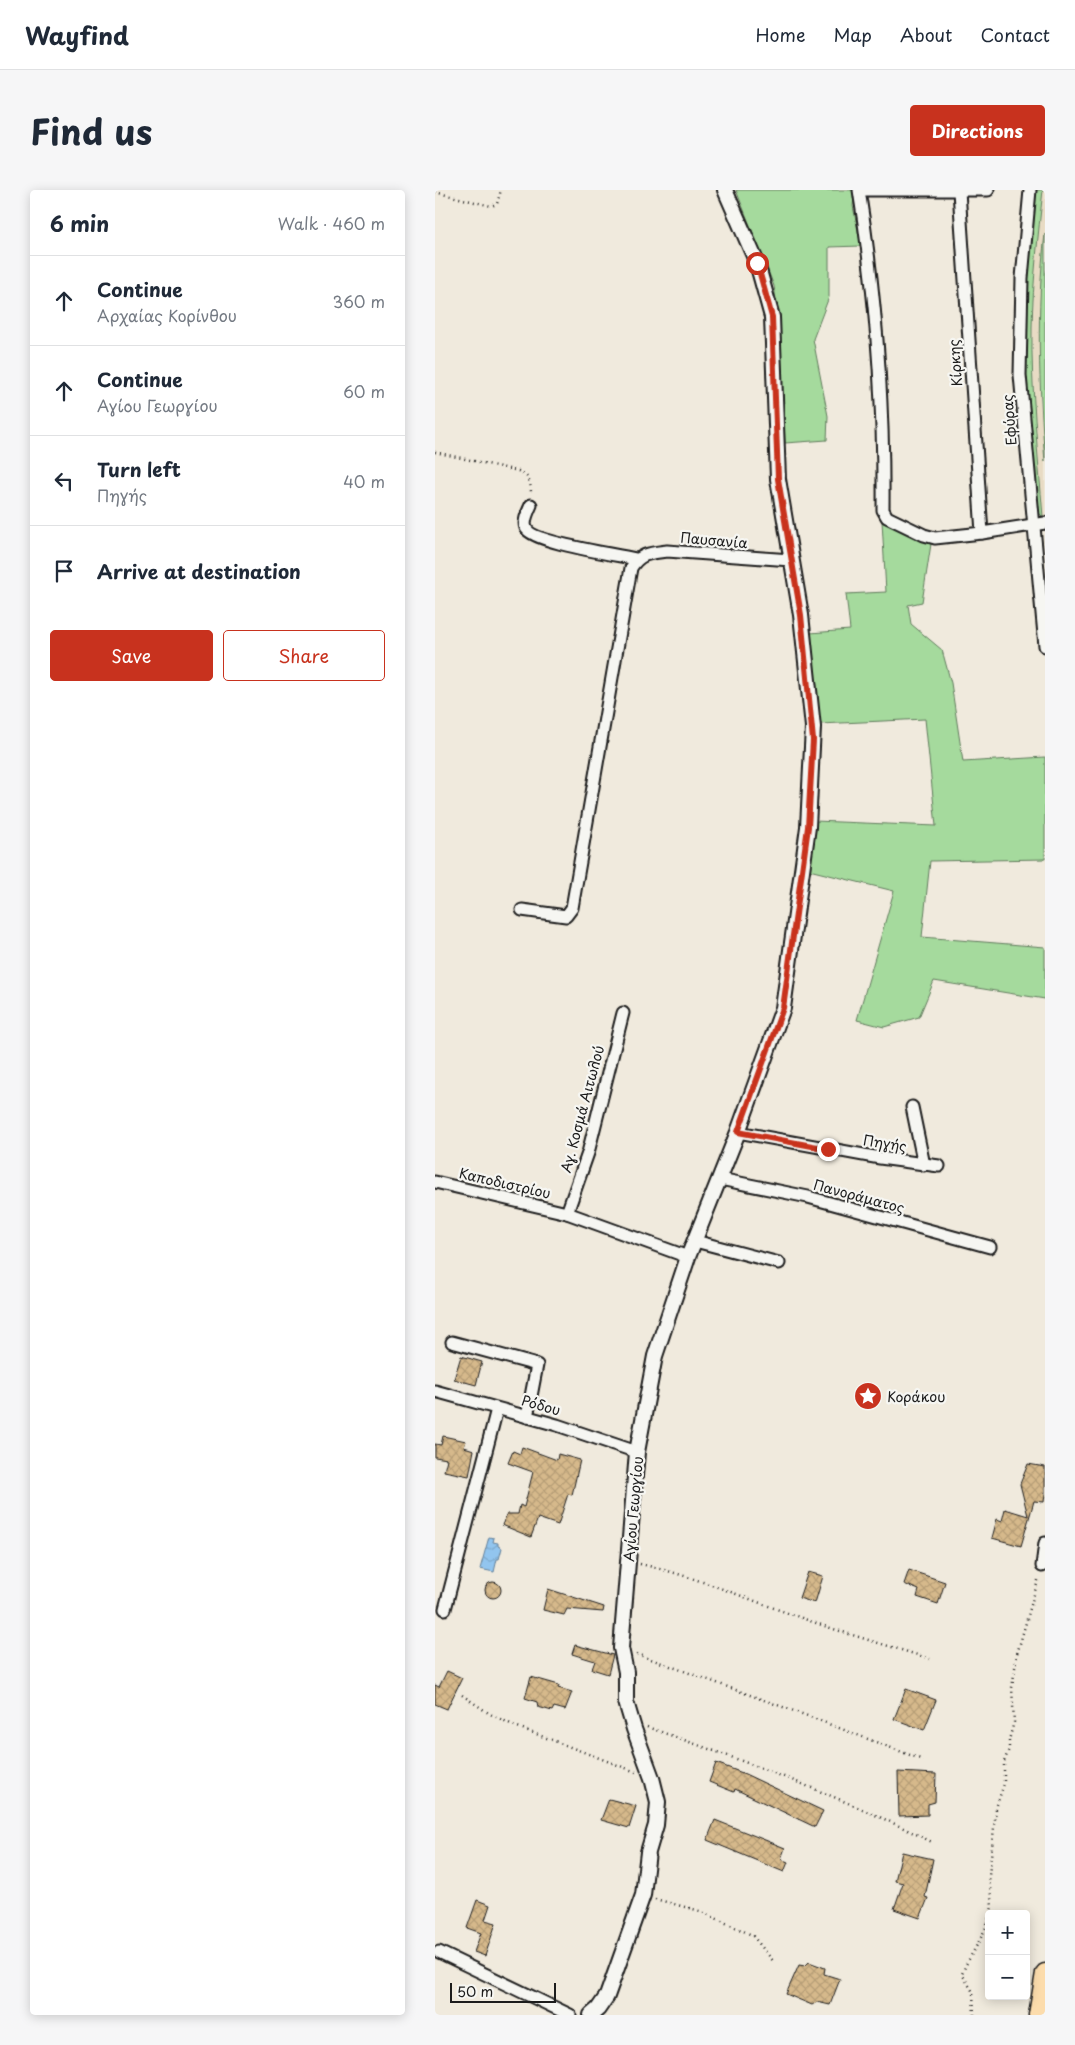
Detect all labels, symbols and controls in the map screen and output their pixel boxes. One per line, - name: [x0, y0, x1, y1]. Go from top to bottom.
- text: Wayfind: [25, 17, 129, 53]
- text: Home: [755, 21, 805, 48]
- text: Map: [833, 21, 872, 48]
- text: About: [900, 21, 952, 48]
- text: Contact: [980, 21, 1050, 48]
- text: Find us: [30, 104, 152, 157]
- button: Directions: [910, 105, 1045, 156]
- text: 6 min: [50, 207, 109, 239]
- text: Walk · 460 m: [278, 211, 385, 235]
- route start: [746, 252, 769, 275]
- text: Continue: [97, 275, 183, 303]
- icon: ahead: [50, 287, 78, 315]
- text: 360 m: [333, 289, 385, 313]
- text: Αρχαίας Κορίνθου: [97, 303, 237, 327]
- street label: Κίρκης: [943, 339, 967, 387]
- text: Continue: [97, 365, 183, 393]
- icon: ahead: [50, 377, 78, 405]
- text: 60 m: [343, 379, 385, 403]
- text: Αγίου Γεωργίου: [97, 393, 218, 417]
- street label: Εφύρας: [996, 394, 1022, 446]
- text: Turn left: [97, 455, 181, 483]
- icon: left: [50, 467, 78, 495]
- text: 40 m: [343, 469, 385, 493]
- text: Πηγής: [97, 483, 147, 507]
- street label: Παυσανία: [680, 527, 748, 553]
- icon: arrive: [50, 557, 78, 585]
- text: Arrive at destination: [97, 557, 301, 585]
- button: Save: [50, 630, 213, 681]
- button: Share: [223, 630, 385, 681]
- street label: Αγ. Κοσμά Αιτωλού: [555, 1043, 609, 1175]
- street label: Πηγής: [862, 1129, 908, 1157]
- route end: [817, 1138, 840, 1161]
- street label: Καποδιστρίου: [457, 1162, 553, 1204]
- street label: Πανοράματος: [811, 1174, 907, 1218]
- place icon: Κοράκου: [853, 1381, 883, 1411]
- place label: Κοράκου: [887, 1386, 945, 1407]
- street label: Ρόδου: [519, 1389, 563, 1421]
- street label: Αγίου Γεωργίου: [618, 1455, 648, 1563]
- map controls: [985, 1910, 1030, 2000]
- button: +: [985, 1910, 1030, 1955]
- button: −: [985, 1955, 1030, 2000]
- scale bar: [450, 1980, 556, 2003]
- text: 50 m: [457, 1981, 493, 2002]

